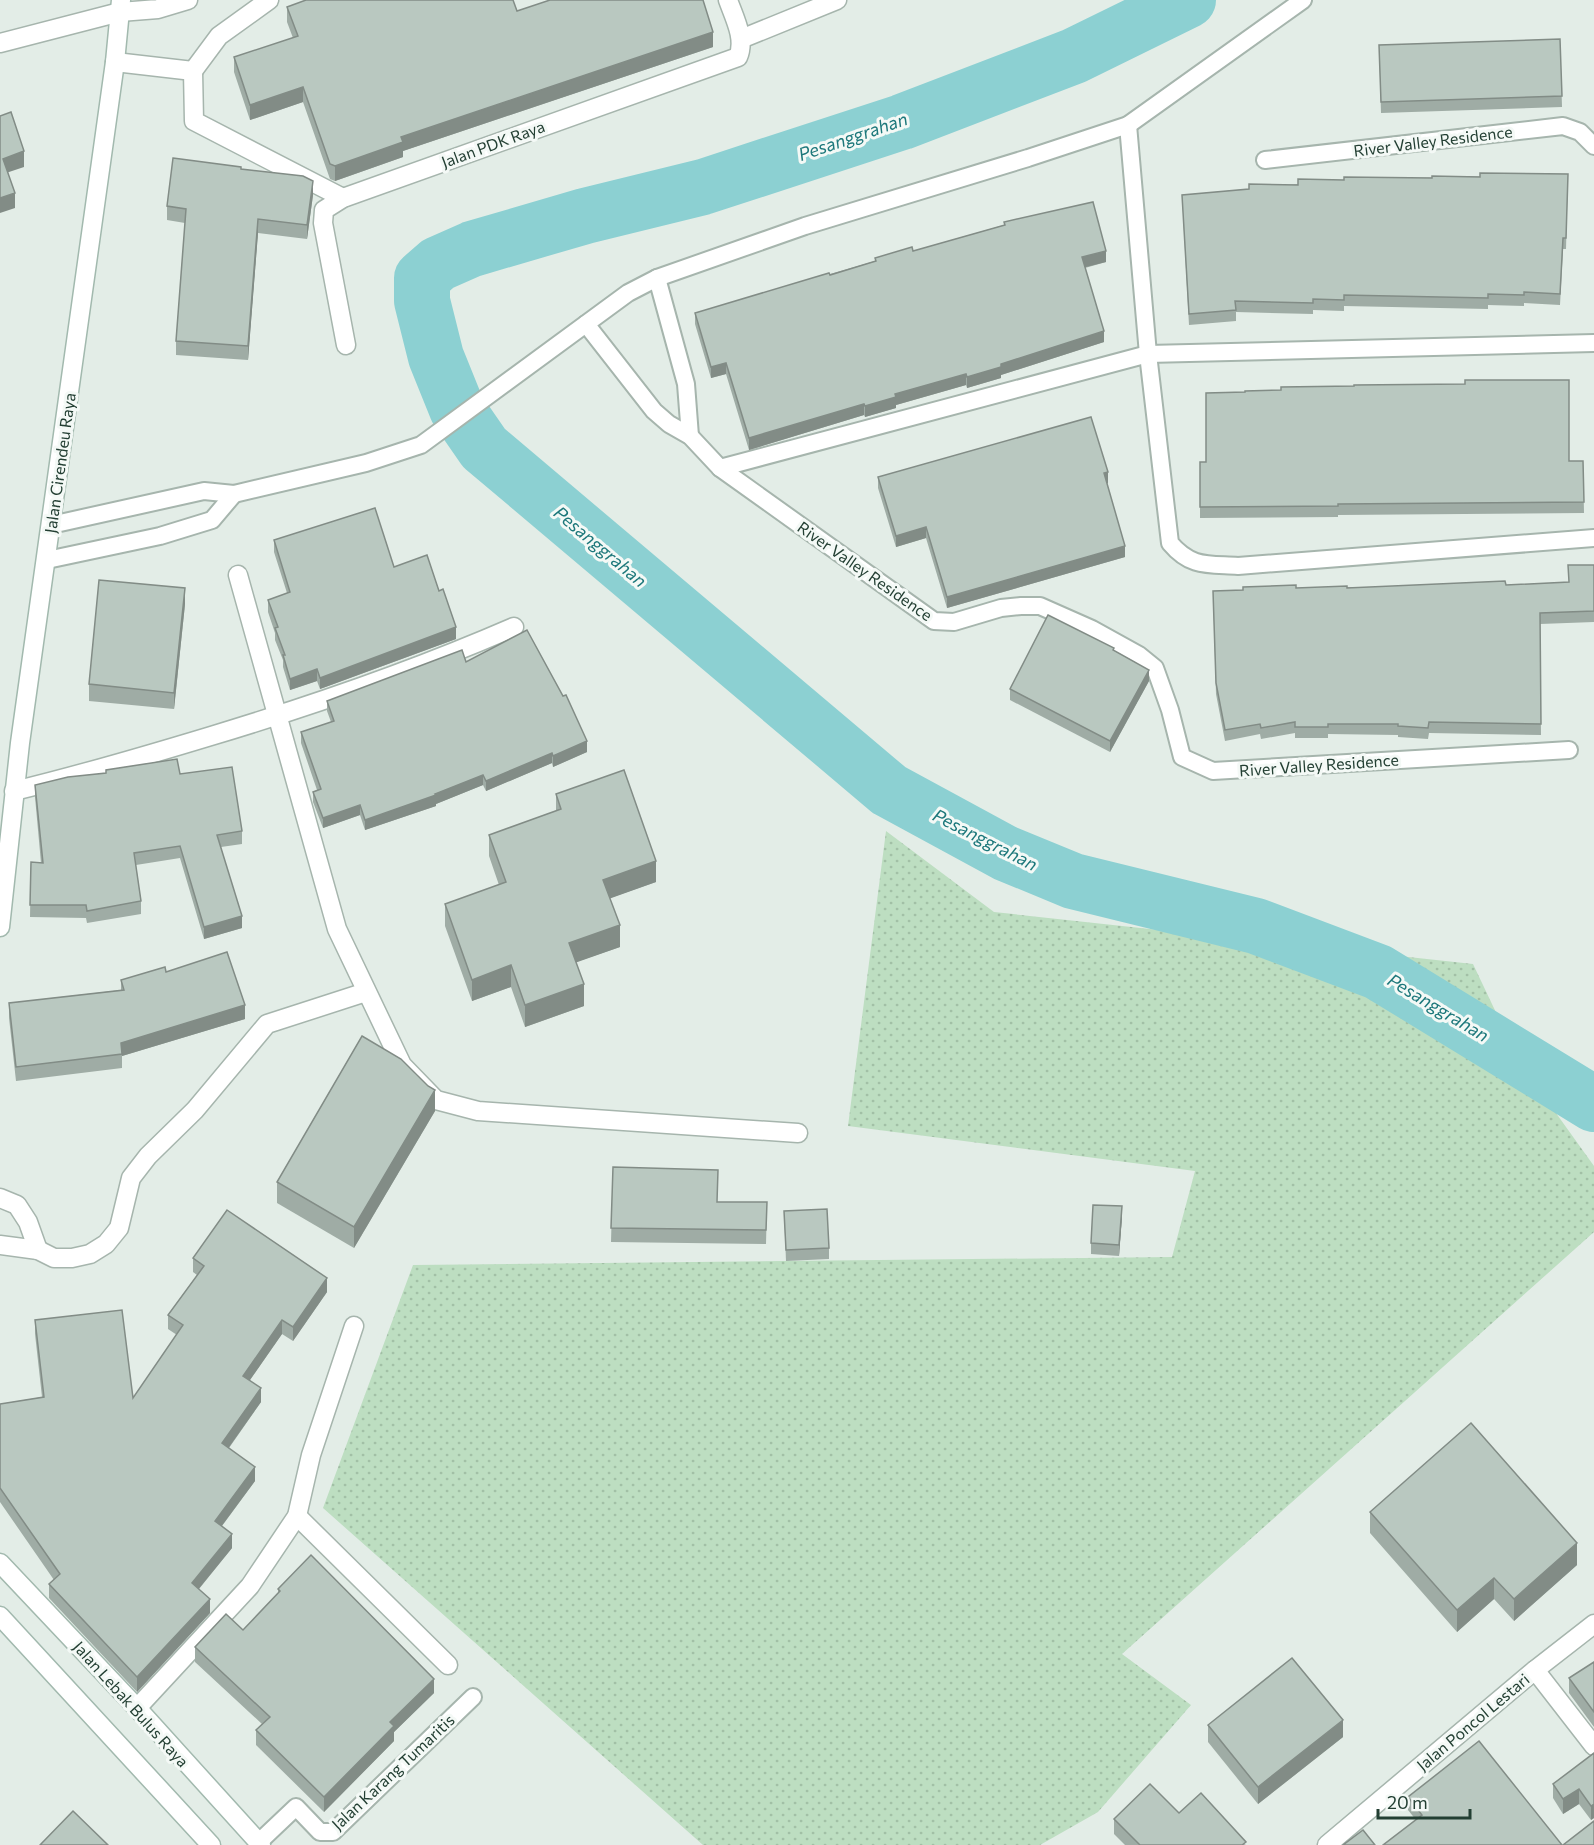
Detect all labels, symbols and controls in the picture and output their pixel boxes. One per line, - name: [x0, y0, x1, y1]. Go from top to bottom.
- water label: Pesanggrahan: [795, 107, 910, 165]
- street label: Jalan PDK Raya: [439, 116, 547, 171]
- street label: River Valley Residence: [1352, 121, 1514, 160]
- street label: Jalan Cirendeu Raya: [40, 392, 79, 534]
- water label: Pesanggrahan: [550, 501, 652, 591]
- street label: River Valley Residence: [794, 517, 936, 624]
- street label: River Valley Residence: [1238, 749, 1399, 780]
- water label: Pesanggrahan: [929, 803, 1041, 875]
- water label: Pesanggrahan: [1384, 968, 1493, 1046]
- street label: Jalan Lebak Bulus Raya: [70, 1637, 193, 1771]
- street label: Jalan Poncol Lestari: [1413, 1669, 1533, 1774]
- street label: Jalan Karang Tumaritis: [327, 1710, 458, 1833]
- scale bar: [1378, 1782, 1470, 1820]
- text: 20 m: [1387, 1791, 1428, 1813]

